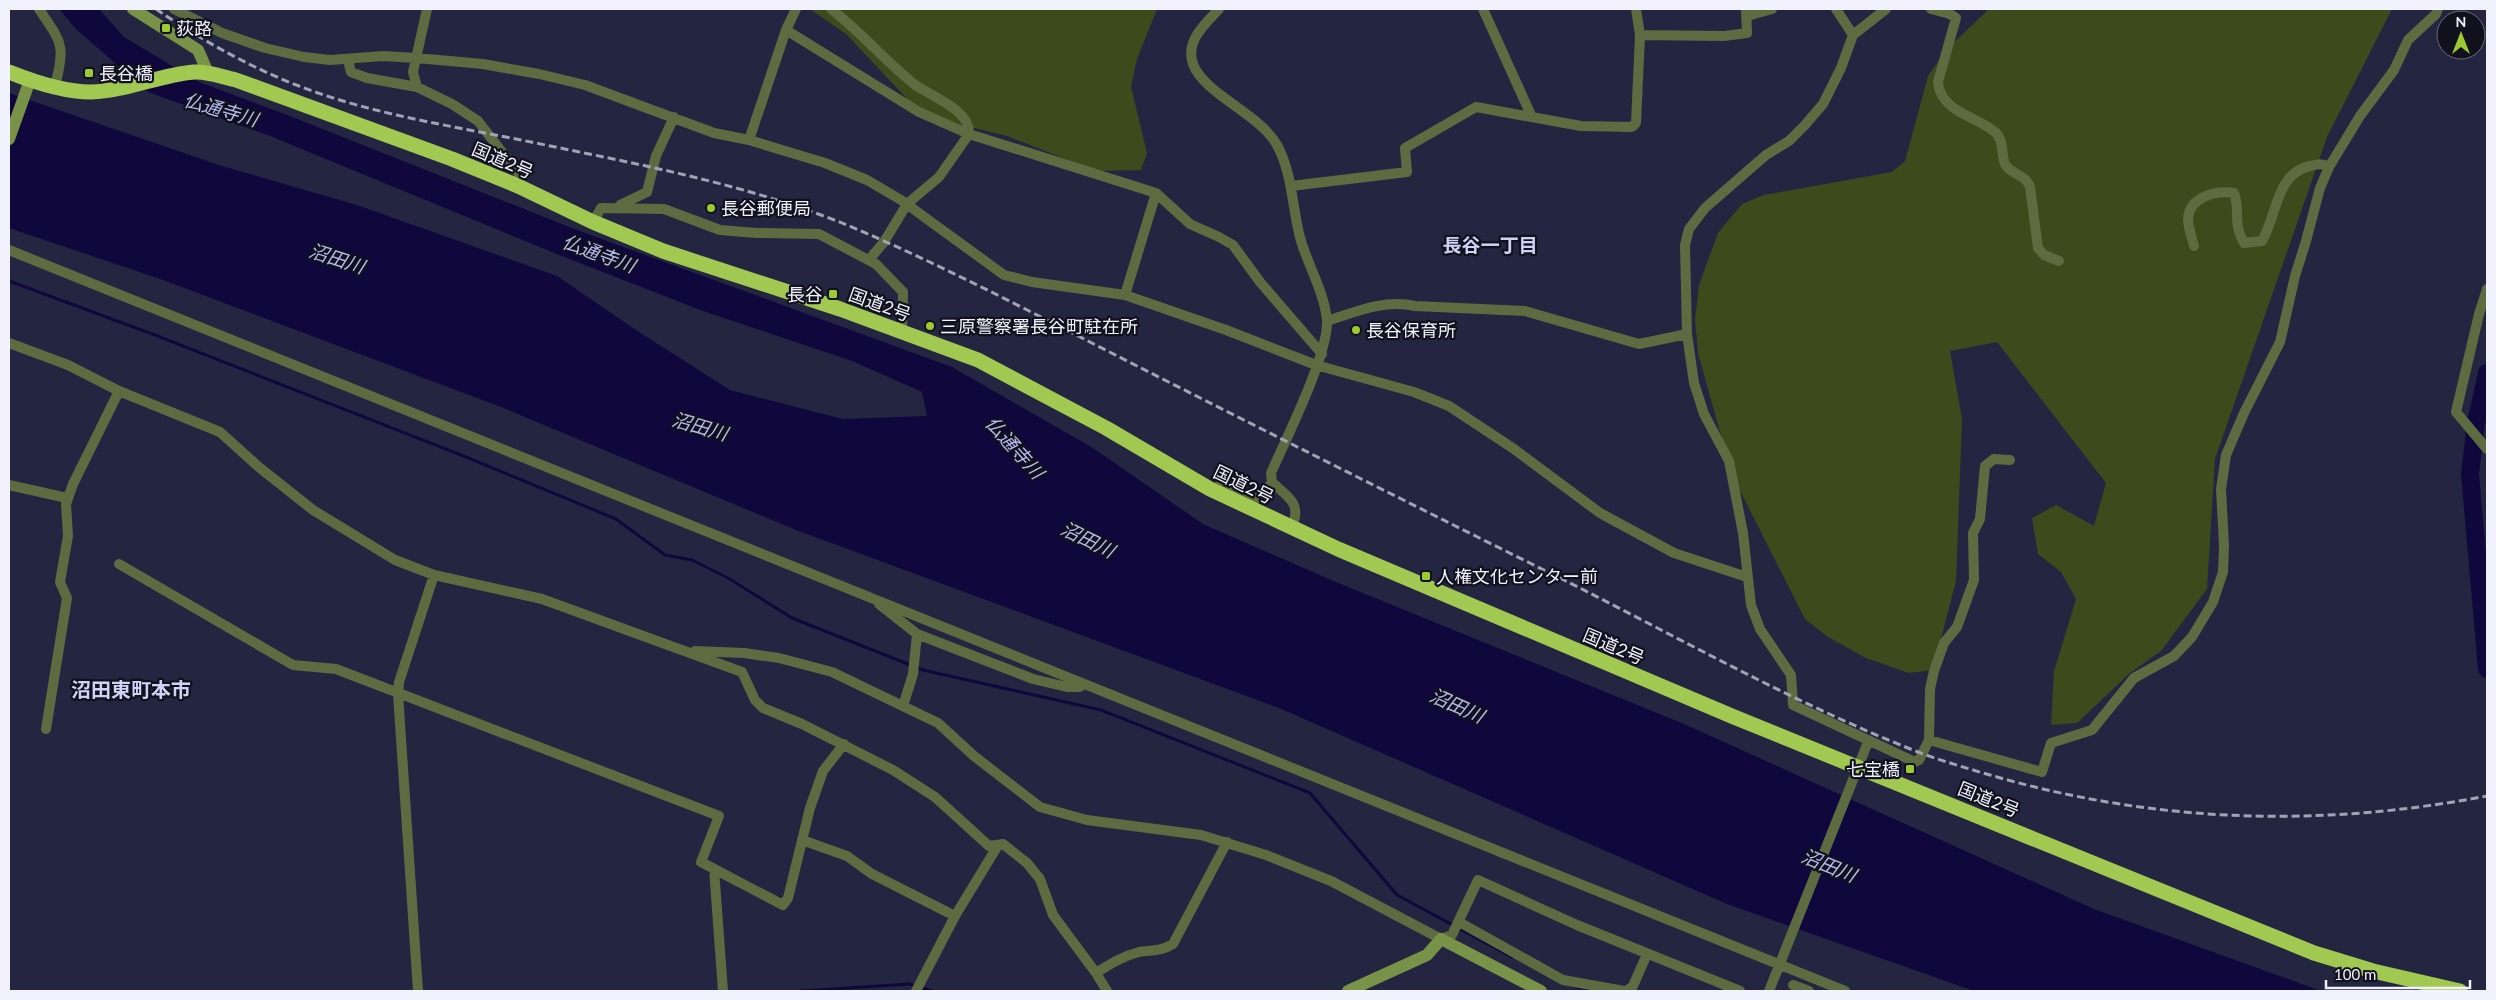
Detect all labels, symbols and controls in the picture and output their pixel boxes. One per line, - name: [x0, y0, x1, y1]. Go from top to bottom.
- north arrow: [2436, 10, 2486, 60]
- text: N: [2456, 13, 2466, 30]
- place label: 荻路: [176, 17, 212, 39]
- marker: 荻路: [160, 22, 172, 34]
- place label: 長谷橋: [99, 62, 153, 84]
- marker: 長谷橋: [83, 67, 95, 79]
- water label: 仏通寺川: [181, 87, 263, 131]
- street label: 国道2号: [469, 137, 537, 183]
- place label: 長谷郵便局: [721, 197, 811, 219]
- marker: 長谷郵便局: [705, 202, 717, 214]
- water label: 仏通寺川: [559, 229, 641, 277]
- district label: 長谷一丁目: [1442, 233, 1538, 256]
- water label: 沼田川: [306, 238, 370, 278]
- place label: 長谷: [787, 283, 823, 305]
- street label: 国道2号: [846, 283, 914, 325]
- marker: 長谷: [827, 288, 839, 300]
- place label: 三原警察署長谷町駐在所: [940, 315, 1138, 337]
- place label: 長谷保育所: [1366, 319, 1456, 341]
- marker: 三原警察署長谷町駐在所: [924, 320, 936, 332]
- marker: 長谷保育所: [1350, 324, 1362, 336]
- water label: 沼田川: [669, 407, 732, 445]
- water label: 仏通寺川: [981, 411, 1050, 484]
- street label: 国道2号: [1210, 460, 1278, 508]
- water label: 沼田川: [1057, 516, 1120, 563]
- place label: 人権文化センター前: [1436, 565, 1598, 587]
- marker: 人権文化センター前: [1420, 570, 1432, 582]
- street label: 国道2号: [1580, 623, 1648, 669]
- district label: 沼田東町本市: [71, 677, 191, 701]
- water label: 沼田川: [1426, 683, 1490, 728]
- place label: 七宝橋: [1846, 758, 1900, 780]
- marker: 七宝橋: [1904, 763, 1916, 775]
- street label: 国道2号: [1955, 777, 2023, 821]
- water label: 沼田川: [1798, 844, 1862, 887]
- scale bar: [2326, 958, 2470, 990]
- text: 100 m: [2334, 965, 2376, 983]

